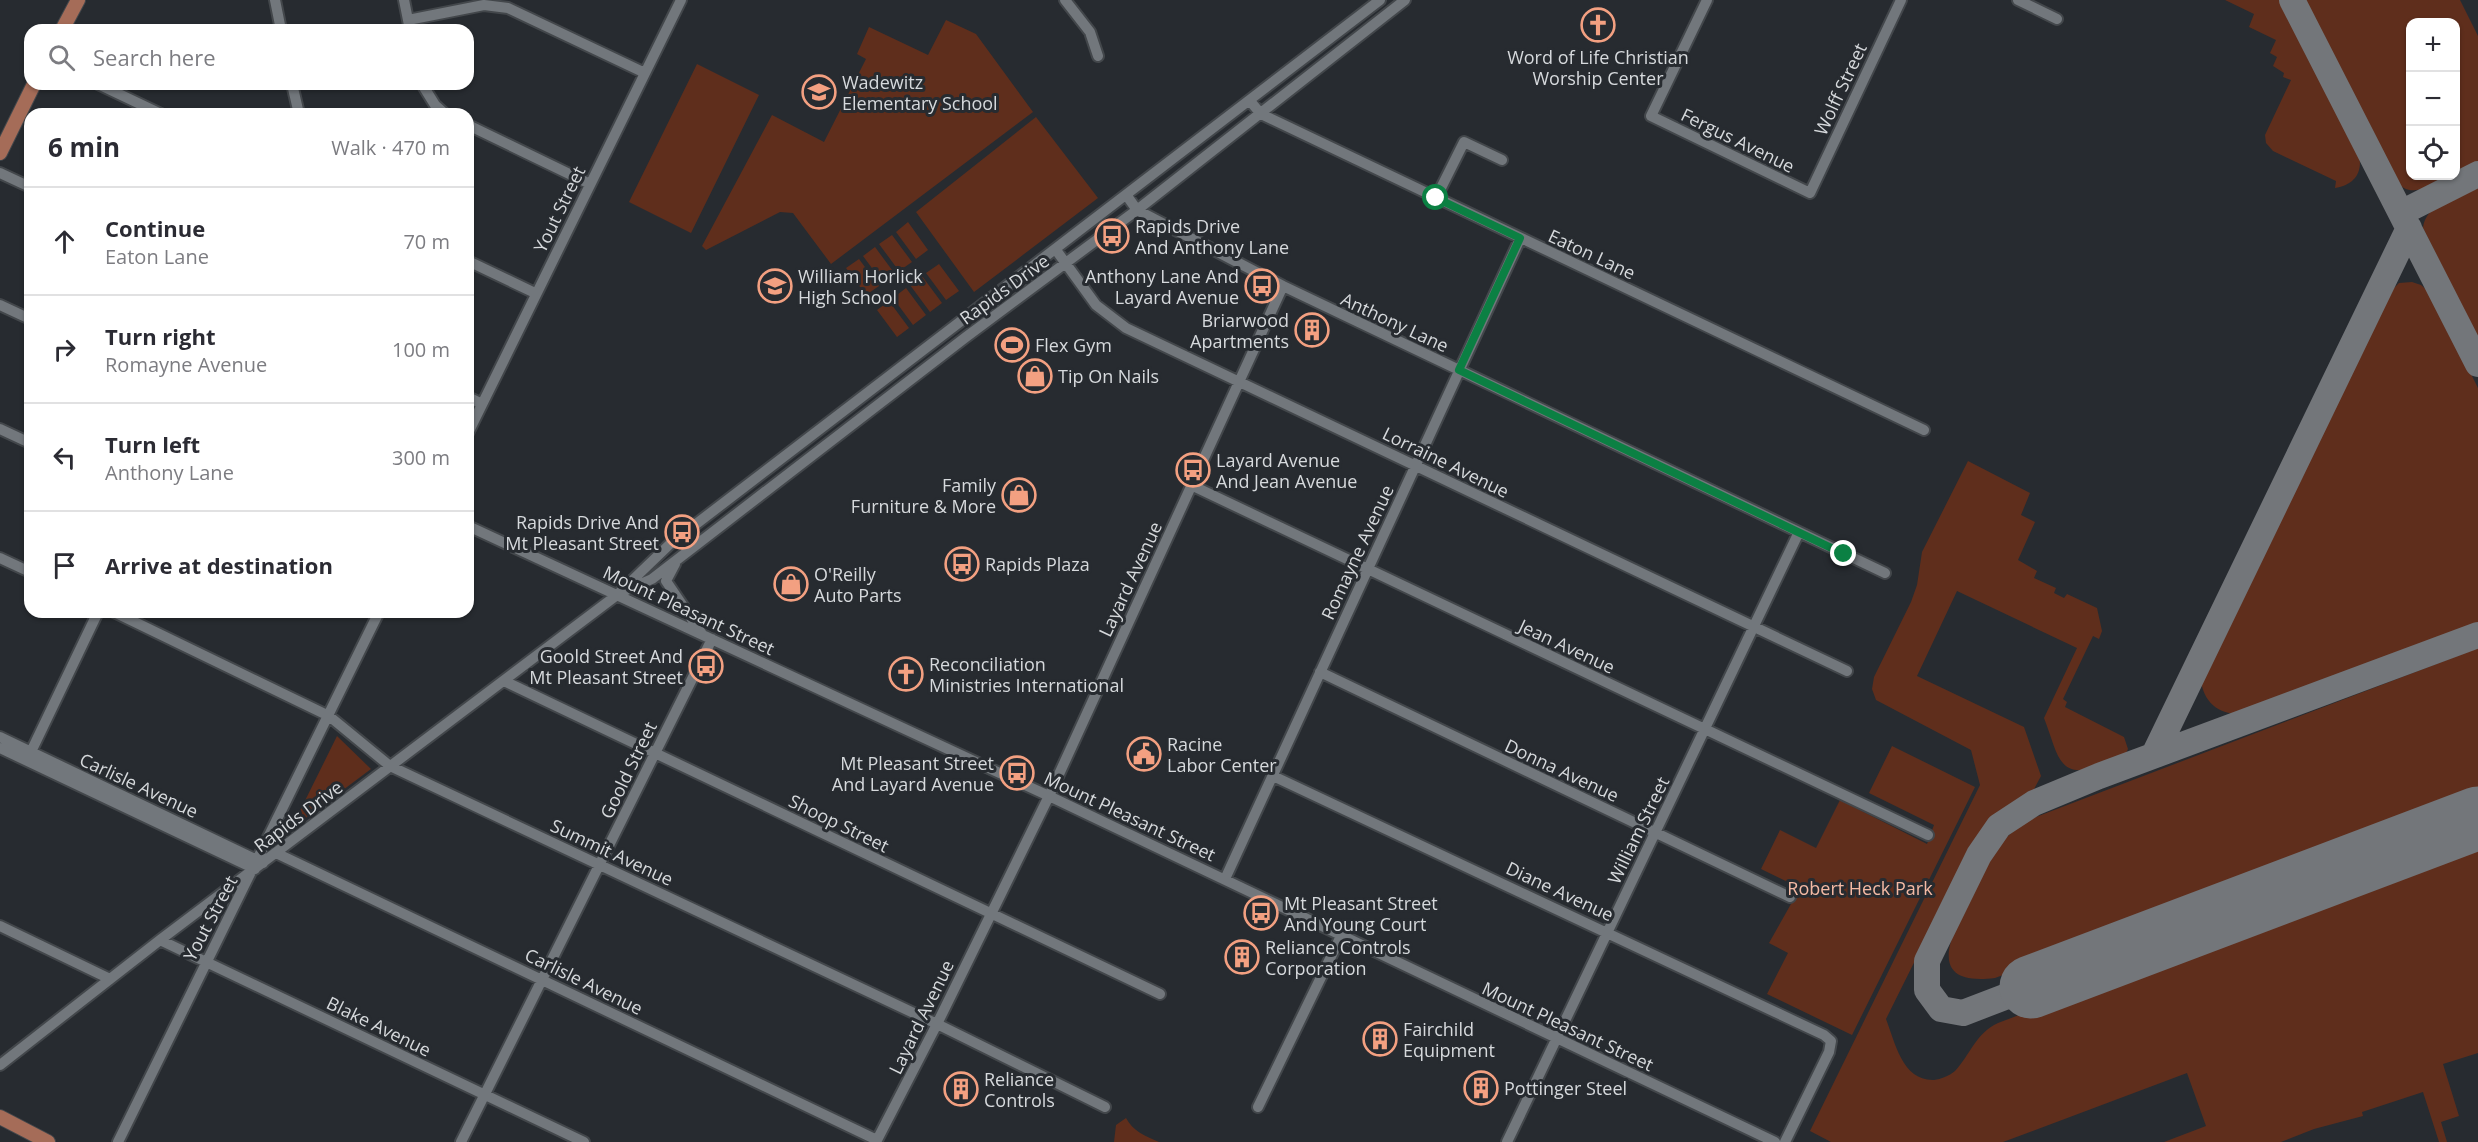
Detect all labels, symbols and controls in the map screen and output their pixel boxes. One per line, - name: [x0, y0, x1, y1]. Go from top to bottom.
- church icon: Word of Life Christian Worship Center: [1580, 7, 1616, 43]
- map controls: [2406, 18, 2460, 180]
- button: +: [2406, 18, 2460, 72]
- search box: [24, 24, 474, 90]
- street label: Wolff Street: [1808, 39, 1872, 139]
- icon: search: [45, 41, 78, 74]
- text: Search here: [93, 42, 216, 72]
- place label: Word of Life Christian Worship Center: [1507, 45, 1689, 90]
- place label: Wadewitz Elementary School: [842, 70, 998, 115]
- button: −: [2406, 72, 2460, 126]
- school or university icon: Wadewitz Elementary School: [801, 74, 837, 110]
- street label: Fergus Avenue: [1677, 102, 1799, 178]
- button: locate: [2406, 126, 2460, 180]
- text: 6 min: [48, 129, 120, 165]
- text: Walk · 470 m: [331, 134, 450, 161]
- street label: Yout Street: [528, 162, 590, 256]
- route start: [1422, 184, 1448, 210]
- text: Continue: [105, 213, 205, 243]
- place label: Rapids Drive And Anthony Lane: [1135, 214, 1289, 259]
- bus stop icon: Rapids Drive And Anthony Lane: [1094, 218, 1130, 254]
- street label: Eaton Lane: [1545, 223, 1639, 285]
- icon: ahead: [48, 225, 81, 258]
- text: 70 m: [403, 228, 450, 255]
- text: Eaton Lane: [105, 243, 209, 270]
- street label: Rapids Drive: [954, 248, 1054, 330]
- place label: William Horlick High School: [798, 264, 923, 309]
- place label: Anthony Lane And Layard Avenue: [1085, 264, 1239, 309]
- school or university icon: William Horlick High School: [757, 268, 793, 304]
- bus stop icon: Anthony Lane And Layard Avenue: [1244, 268, 1280, 304]
- street label: Anthony Lane: [1337, 287, 1453, 357]
- place label: Briarwood Apartments: [1190, 308, 1289, 353]
- building icon: Briarwood Apartments: [1294, 312, 1330, 348]
- text: Turn right: [105, 321, 216, 351]
- sports icon: Flex Gym: [994, 327, 1030, 363]
- icon: right: [48, 333, 81, 366]
- place label: Flex Gym: [1035, 333, 1112, 357]
- text: 100 m: [392, 336, 450, 363]
- text: Romayne Avenue: [105, 351, 267, 378]
- shop icon: Tip On Nails: [1017, 358, 1053, 394]
- place label: Tip On Nails: [1058, 364, 1159, 388]
- street label: Lorraine Avenue: [1379, 421, 1513, 503]
- text: Turn left: [105, 429, 200, 459]
- icon: left: [48, 441, 81, 474]
- text: 300 m: [392, 444, 450, 471]
- place label: Layard Avenue And Jean Avenue: [1216, 448, 1357, 493]
- bus stop icon: Layard Avenue And Jean Avenue: [1175, 452, 1211, 488]
- text: Anthony Lane: [105, 459, 234, 486]
- place label: Family Furniture & More: [851, 473, 997, 518]
- shop icon: Family Furniture & More: [1001, 477, 1037, 513]
- street label: Romayne Avenue: [1315, 481, 1399, 623]
- place label: Rapids Drive And Mt Pleasant Street: [505, 510, 659, 555]
- bus stop icon: Rapids Drive And Mt Pleasant Street: [664, 514, 700, 550]
- street label: Layard Avenue: [1093, 518, 1167, 640]
- route end: [1830, 540, 1856, 566]
- bus stop icon: Rapids Plaza: [944, 546, 980, 582]
- icon: arrive: [48, 549, 81, 582]
- text: Arrive at destination: [105, 550, 333, 580]
- place label: Rapids Plaza: [985, 552, 1090, 576]
- street label: Mount Pleasant Street: [599, 560, 779, 660]
- place label: O'Reilly Auto Parts: [814, 562, 902, 607]
- shop icon: O'Reilly Auto Parts: [773, 566, 809, 602]
- street label: Jean Avenue: [1513, 612, 1619, 679]
- place label: Goold Street And Mt Pleasant Street: [529, 644, 683, 689]
- bus stop icon: Goold Street And Mt Pleasant Street: [688, 648, 724, 684]
- place label: Reconciliation Ministries International: [929, 652, 1124, 697]
- church icon: Reconciliation Ministries International: [888, 656, 924, 692]
- street label: Goold Street: [594, 717, 662, 823]
- place label: Racine Labor Center: [1167, 732, 1277, 777]
- street label: Donna Avenue: [1501, 733, 1623, 807]
- public building icon: Racine Labor Center: [1126, 736, 1162, 772]
- street label: Carlisle Avenue: [76, 747, 202, 823]
- place label: Mt Pleasant Street And Layard Avenue: [832, 751, 994, 796]
- bus stop icon: Mt Pleasant Street And Layard Avenue: [999, 755, 1035, 791]
- street label: Mount Pleasant Street: [1040, 766, 1220, 866]
- street label: William Street: [1602, 772, 1674, 888]
- street label: Rapids Drive: [249, 775, 347, 857]
- street label: Shoop Street: [785, 788, 893, 858]
- street label: Summit Avenue: [547, 813, 677, 891]
- street label: Diane Avenue: [1502, 856, 1618, 926]
- street label: Yout Street: [178, 871, 242, 965]
- park label: Robert Heck Park: [1787, 876, 1933, 900]
- place label: Mt Pleasant Street And Young Court: [1284, 891, 1438, 936]
- bus stop icon: Mt Pleasant Street And Young Court: [1243, 895, 1279, 931]
- place label: Reliance Controls Corporation: [1265, 935, 1411, 980]
- building icon: Reliance Controls Corporation: [1224, 939, 1260, 975]
- street label: Carlisle Avenue: [521, 942, 647, 1020]
- street label: Layard Avenue: [883, 956, 959, 1078]
- street label: Mount Pleasant Street: [1478, 976, 1658, 1076]
- street label: Blake Avenue: [323, 990, 435, 1062]
- place label: Fairchild Equipment: [1403, 1017, 1495, 1062]
- building icon: Fairchild Equipment: [1362, 1021, 1398, 1057]
- place label: Reliance Controls: [984, 1067, 1055, 1112]
- building icon: Pottinger Steel: [1463, 1070, 1499, 1106]
- building icon: Reliance Controls: [943, 1071, 979, 1107]
- place label: Pottinger Steel: [1504, 1076, 1627, 1100]

